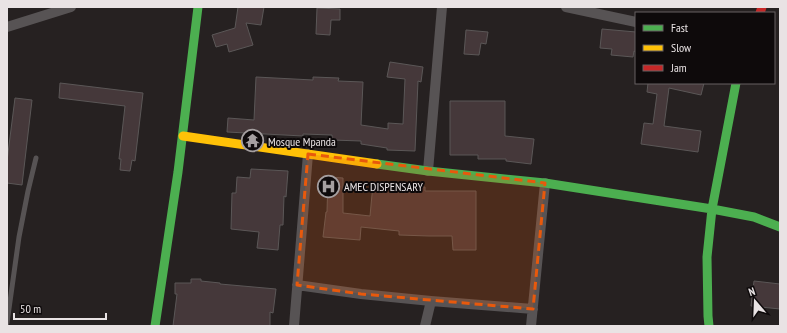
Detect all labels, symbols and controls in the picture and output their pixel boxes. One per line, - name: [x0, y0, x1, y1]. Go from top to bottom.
- legend: [635, 12, 775, 84]
- text: Fast: [671, 20, 689, 35]
- text: Slow: [671, 40, 692, 55]
- text: Jam: [670, 60, 687, 75]
- temple icon: Mosque Mpanda: [239, 128, 265, 154]
- place label: Mosque Mpanda: [268, 134, 336, 149]
- hospital icon: AMEC DISPENSARY: [315, 173, 341, 199]
- place label: AMEC DISPENSARY: [344, 179, 423, 194]
- north arrow: [735, 281, 775, 321]
- text: N: [747, 284, 757, 299]
- scale bar: [14, 295, 106, 321]
- text: 50 m: [20, 301, 41, 316]

